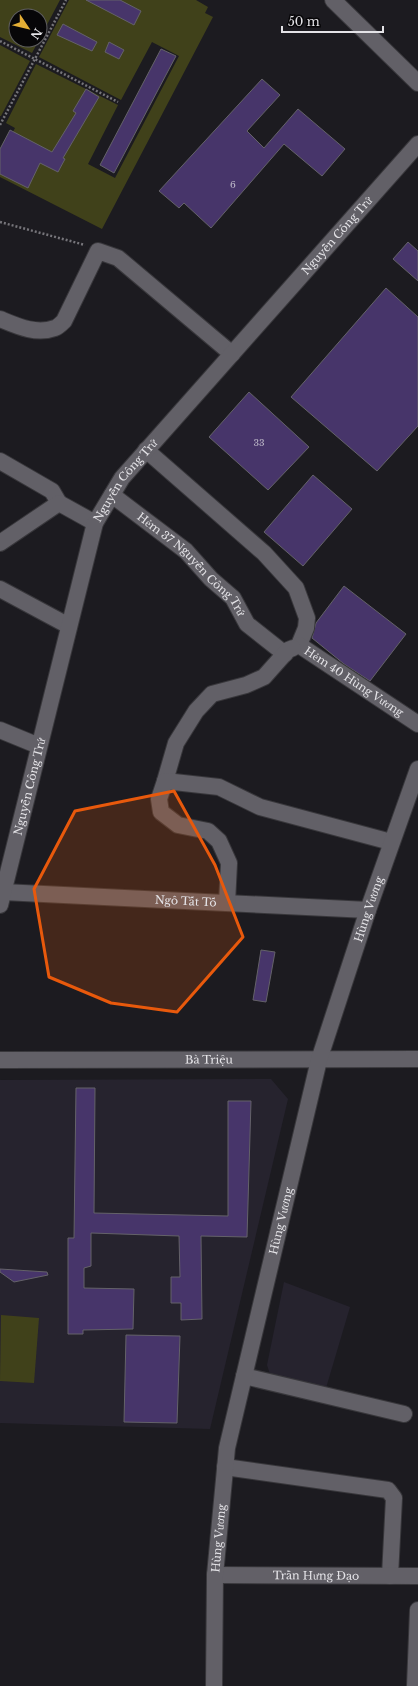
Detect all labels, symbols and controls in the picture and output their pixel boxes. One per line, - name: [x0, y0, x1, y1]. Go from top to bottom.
- north arrow: [8, 8, 48, 48]
- scale bar: [282, 8, 383, 34]
- text: 50 m: [288, 14, 320, 29]
- text: N: [27, 25, 45, 43]
- house number: 6: [230, 179, 236, 190]
- street label: Nguyễn Công Trứ: [299, 193, 376, 278]
- street label: Nguyễn Công Trứ: [90, 435, 161, 524]
- house number: 33: [253, 437, 265, 448]
- street label: Hẻm 37 Nguyễn Công Trứ: [134, 510, 249, 619]
- street label: Hẻm 40 Hùng Vương: [302, 644, 407, 720]
- street label: Nguyễn Công Trứ: [11, 736, 49, 837]
- street label: Hùng Vương: [351, 874, 387, 944]
- street label: Ngô Tất Tố: [154, 892, 217, 910]
- street label: Bà Triệu: [185, 1052, 234, 1067]
- street label: Hùng Vương: [266, 1185, 296, 1256]
- street label: Hùng Vương: [208, 1503, 229, 1573]
- street label: Trần Hưng Đạo: [273, 1568, 359, 1583]

